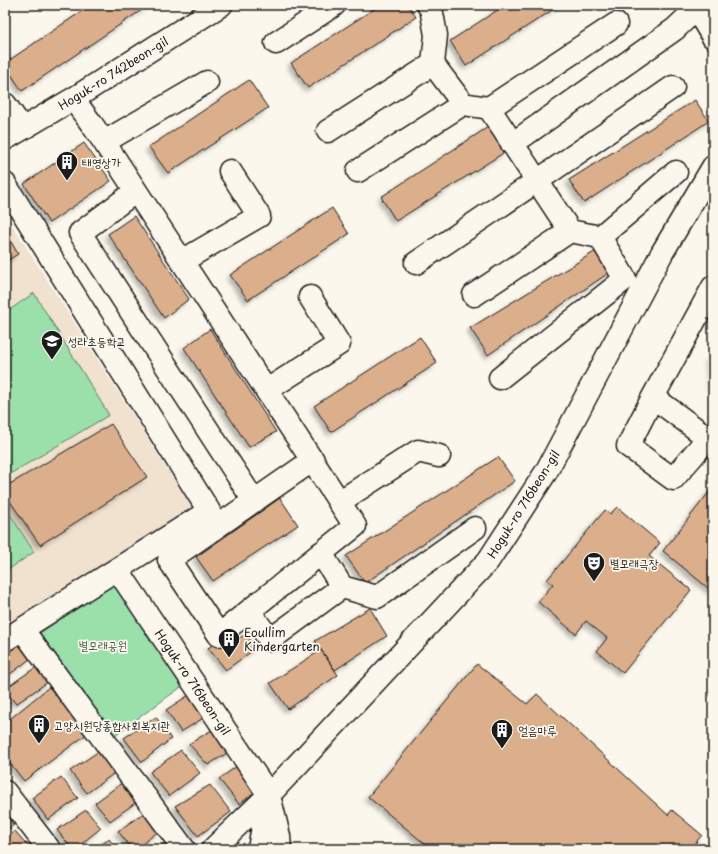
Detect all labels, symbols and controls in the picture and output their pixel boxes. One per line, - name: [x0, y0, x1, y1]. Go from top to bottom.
- street label: Hoguk-ro 742beon-gil: [54, 32, 172, 114]
- building icon: 태영상가: [54, 149, 80, 182]
- place label: 태영상가: [82, 153, 121, 171]
- school or university icon: 성라초등학교: [39, 328, 65, 361]
- place label: 성라초등학교: [68, 332, 126, 350]
- street label: Hoguk-ro 716beon-gil: [482, 446, 564, 562]
- theatre icon: 별모래극장: [581, 550, 607, 583]
- place label: 별모래극장: [610, 554, 659, 572]
- place label: Eoullim Kindergarten: [244, 623, 320, 655]
- street label: Hoguk-ro 716beon-gil: [151, 625, 235, 739]
- building icon: Eoullim Kindergarten: [216, 626, 242, 659]
- park label: 별모래공원: [79, 636, 127, 654]
- building icon: 고양시원당종합사회복지관: [26, 712, 52, 745]
- place label: 고양시원당종합사회복지관: [54, 716, 170, 734]
- building icon: 얼음마루: [489, 717, 515, 750]
- place label: 얼음마루: [518, 721, 557, 739]

